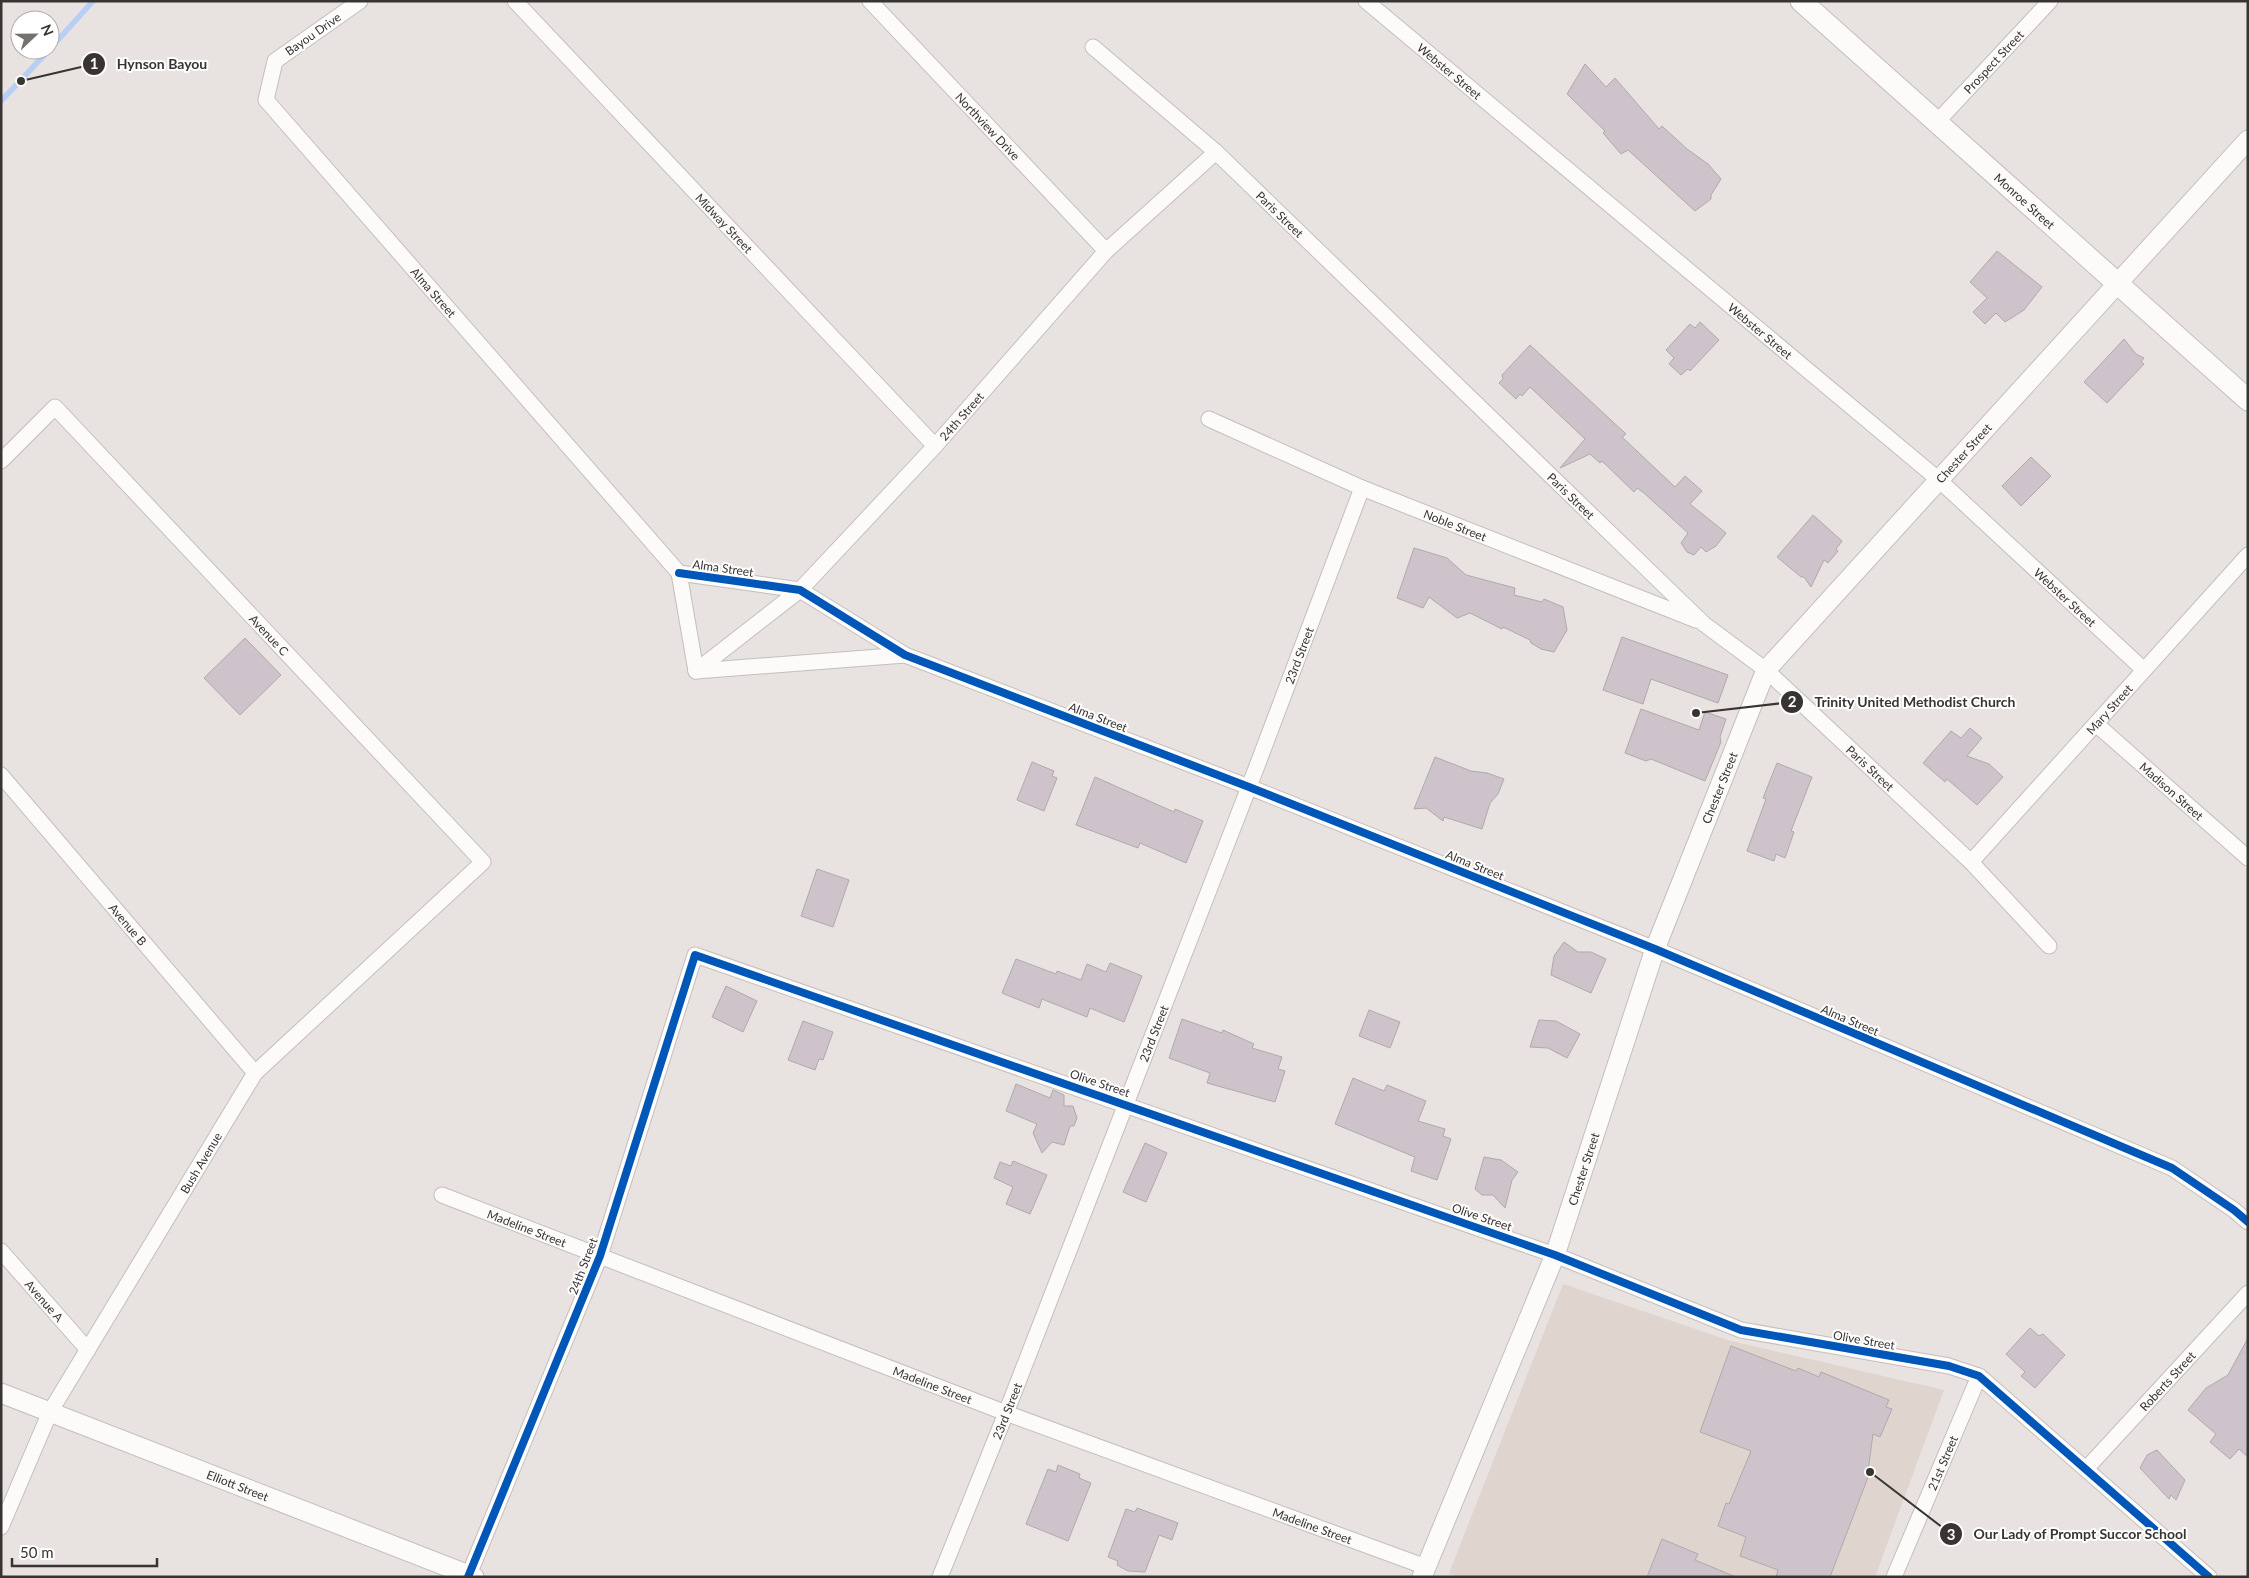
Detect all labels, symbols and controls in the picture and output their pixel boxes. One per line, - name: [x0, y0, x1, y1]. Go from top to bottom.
- street label: Bayou Drive: [282, 9, 344, 59]
- north arrow: [10, 10, 60, 60]
- text: N: [38, 22, 57, 38]
- street label: Prospect Street: [1960, 26, 2027, 96]
- street label: Webster Street: [1414, 40, 1485, 103]
- callout: Hynson Bayou: [82, 50, 217, 79]
- text: 1: [90, 54, 98, 72]
- text: Hynson Bayou: [117, 55, 207, 72]
- street label: Northview Drive: [953, 89, 1024, 163]
- street label: Monroe Street: [1991, 170, 2059, 232]
- street label: Paris Street: [1253, 188, 1308, 241]
- street label: Midway Street: [693, 190, 757, 256]
- street label: Alma Street: [408, 264, 460, 321]
- street label: Webster Street: [1725, 299, 1796, 362]
- street label: 24th Street: [936, 388, 987, 443]
- street label: Chester Street: [1932, 419, 1995, 486]
- street label: Paris Street: [1544, 469, 1599, 522]
- street label: Noble Street: [1421, 506, 1489, 544]
- street label: Alma Street: [692, 556, 755, 580]
- street label: Webster Street: [2031, 565, 2100, 630]
- street label: Avenue C: [246, 611, 292, 658]
- street label: 23rd Street: [1281, 624, 1317, 686]
- street label: Mary Street: [2083, 681, 2136, 737]
- callout: Trinity United Methodist Church: [1779, 687, 2025, 716]
- text: 2: [1788, 692, 1797, 710]
- text: Trinity United Methodist Church: [1815, 693, 2016, 710]
- street label: Alma Street: [1067, 699, 1130, 735]
- street label: Paris Street: [1843, 742, 1898, 794]
- street label: Chester Street: [1698, 749, 1740, 826]
- street label: Madison Street: [2137, 759, 2207, 823]
- street label: Alma Street: [1444, 847, 1507, 884]
- street label: Avenue B: [106, 900, 150, 948]
- street label: Alma Street: [1819, 1001, 1882, 1039]
- street label: 23rd Street: [1136, 1002, 1171, 1064]
- street label: Olive Street: [1068, 1066, 1133, 1100]
- street label: Bush Avenue: [177, 1130, 225, 1196]
- street label: Chester Street: [1564, 1130, 1602, 1207]
- street label: Olive Street: [1450, 1200, 1515, 1234]
- street label: Madeline Street: [485, 1206, 569, 1250]
- street label: 24th Street: [565, 1235, 601, 1297]
- street label: Avenue A: [22, 1277, 67, 1325]
- street label: Olive Street: [1832, 1327, 1897, 1353]
- street label: Roberts Street: [2136, 1347, 2199, 1414]
- street label: Madeline Street: [891, 1363, 975, 1407]
- street label: 23rd Street: [989, 1380, 1025, 1441]
- street label: 21st Street: [1924, 1432, 1961, 1493]
- street label: Elliott Street: [205, 1466, 271, 1504]
- street label: Madeline Street: [1271, 1504, 1355, 1547]
- callout: Our Lady of Prompt Succor School: [1938, 1520, 2197, 1549]
- text: 3: [1947, 1525, 1955, 1543]
- text: Our Lady of Prompt Succor School: [1974, 1525, 2186, 1542]
- scale bar: [12, 1536, 158, 1568]
- text: 50 m: [20, 1543, 54, 1561]

